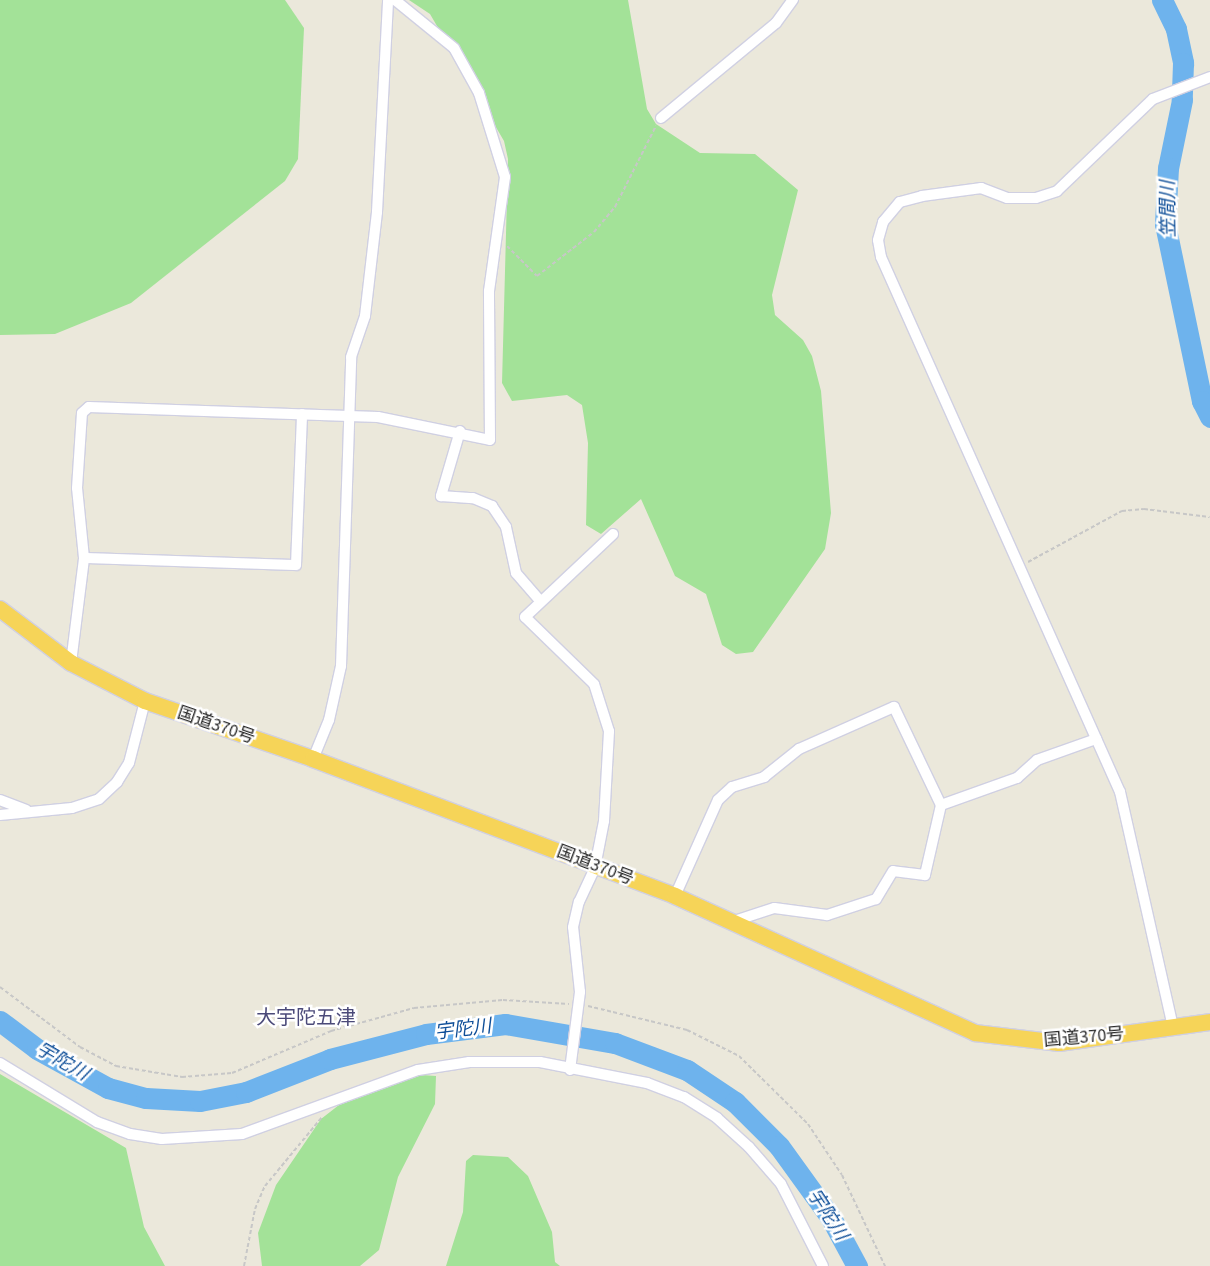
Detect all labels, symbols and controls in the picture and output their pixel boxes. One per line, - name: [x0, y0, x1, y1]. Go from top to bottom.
- water label: 笠間川: [1157, 180, 1181, 238]
- street label: 国道370号: [174, 703, 258, 749]
- street label: 国道370号: [553, 841, 637, 891]
- district label: 大宇陀五津: [256, 1006, 356, 1030]
- water label: 宇陀川: [433, 1015, 493, 1045]
- street label: 国道370号: [1043, 1024, 1125, 1052]
- water label: 宇陀川: [32, 1038, 92, 1086]
- water label: 宇陀川: [802, 1185, 852, 1245]

